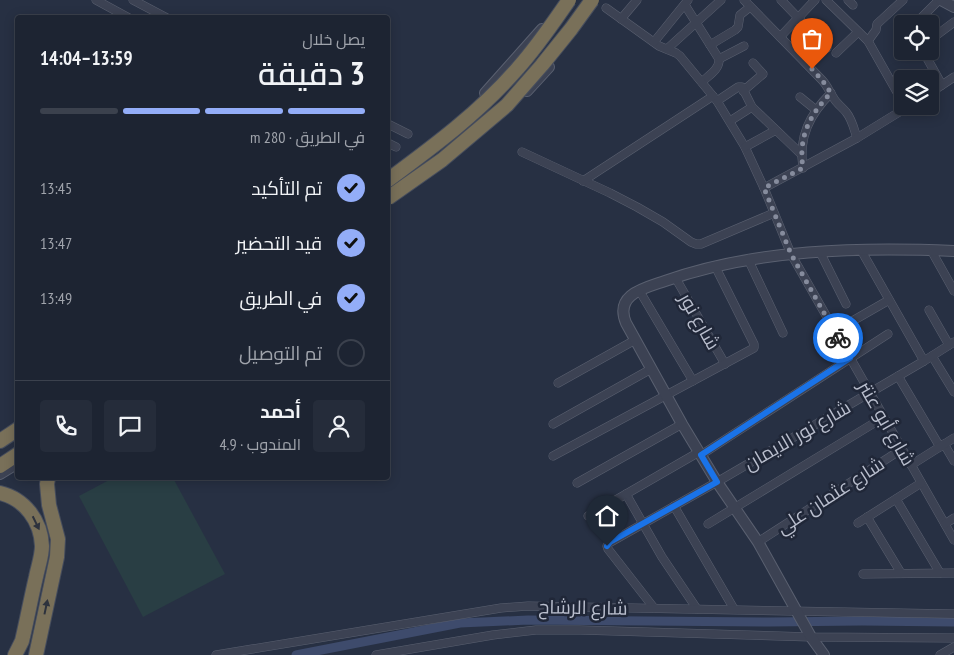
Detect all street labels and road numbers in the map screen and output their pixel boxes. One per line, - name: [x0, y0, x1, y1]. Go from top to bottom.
- street label: شارع نور: [672, 287, 726, 355]
- street label: شارع أبو عنتر: [851, 375, 921, 471]
- street label: شارع نور الايمان: [739, 395, 856, 477]
- street label: شارع عثمان علي: [771, 451, 890, 541]
- street label: شارع الرشاح: [538, 594, 628, 622]

